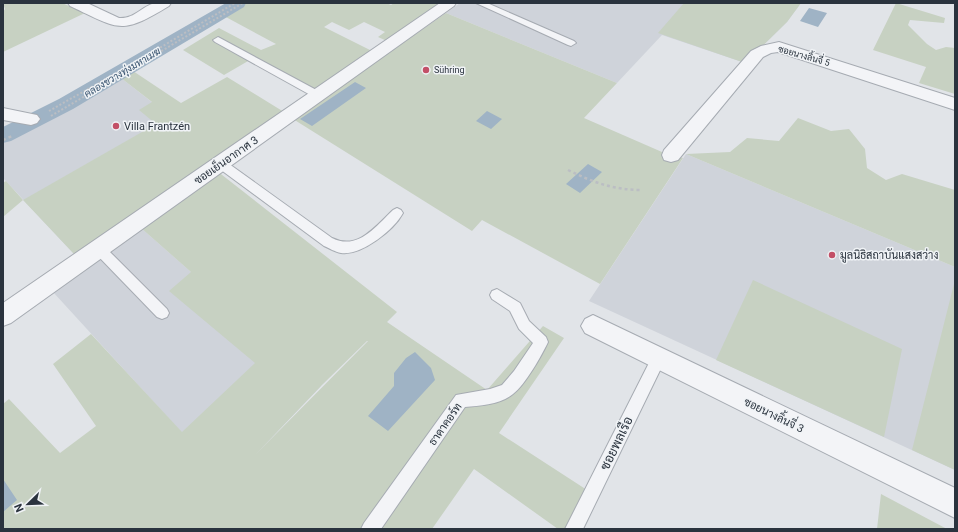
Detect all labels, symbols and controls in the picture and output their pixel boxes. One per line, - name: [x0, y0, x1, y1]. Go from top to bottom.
- street label: ซอยนางลิ้นจี่ 5: [777, 39, 832, 68]
- water label: คลองขวางทุ่งมหาเมฆ: [82, 44, 164, 101]
- marker: Sühring: [421, 65, 431, 75]
- place label: Sühring: [434, 65, 465, 75]
- place label: Villa Frantzén: [124, 120, 190, 133]
- marker: Villa Frantzén: [111, 121, 121, 131]
- street label: ซอยเย็นอากาศ 3: [190, 131, 261, 187]
- place label: มูลนิธิสถาบันแสงสว่าง: [840, 248, 938, 263]
- marker: มูลนิธิสถาบันแสงสว่าง: [827, 250, 837, 260]
- street label: ซอยนางลิ้นจี่ 3: [742, 391, 808, 436]
- street label: ธาดาคอร์ท: [424, 399, 465, 448]
- street label: ซอยพลเรือ: [595, 413, 636, 473]
- north arrow: [8, 484, 48, 524]
- text: N: [12, 501, 27, 514]

